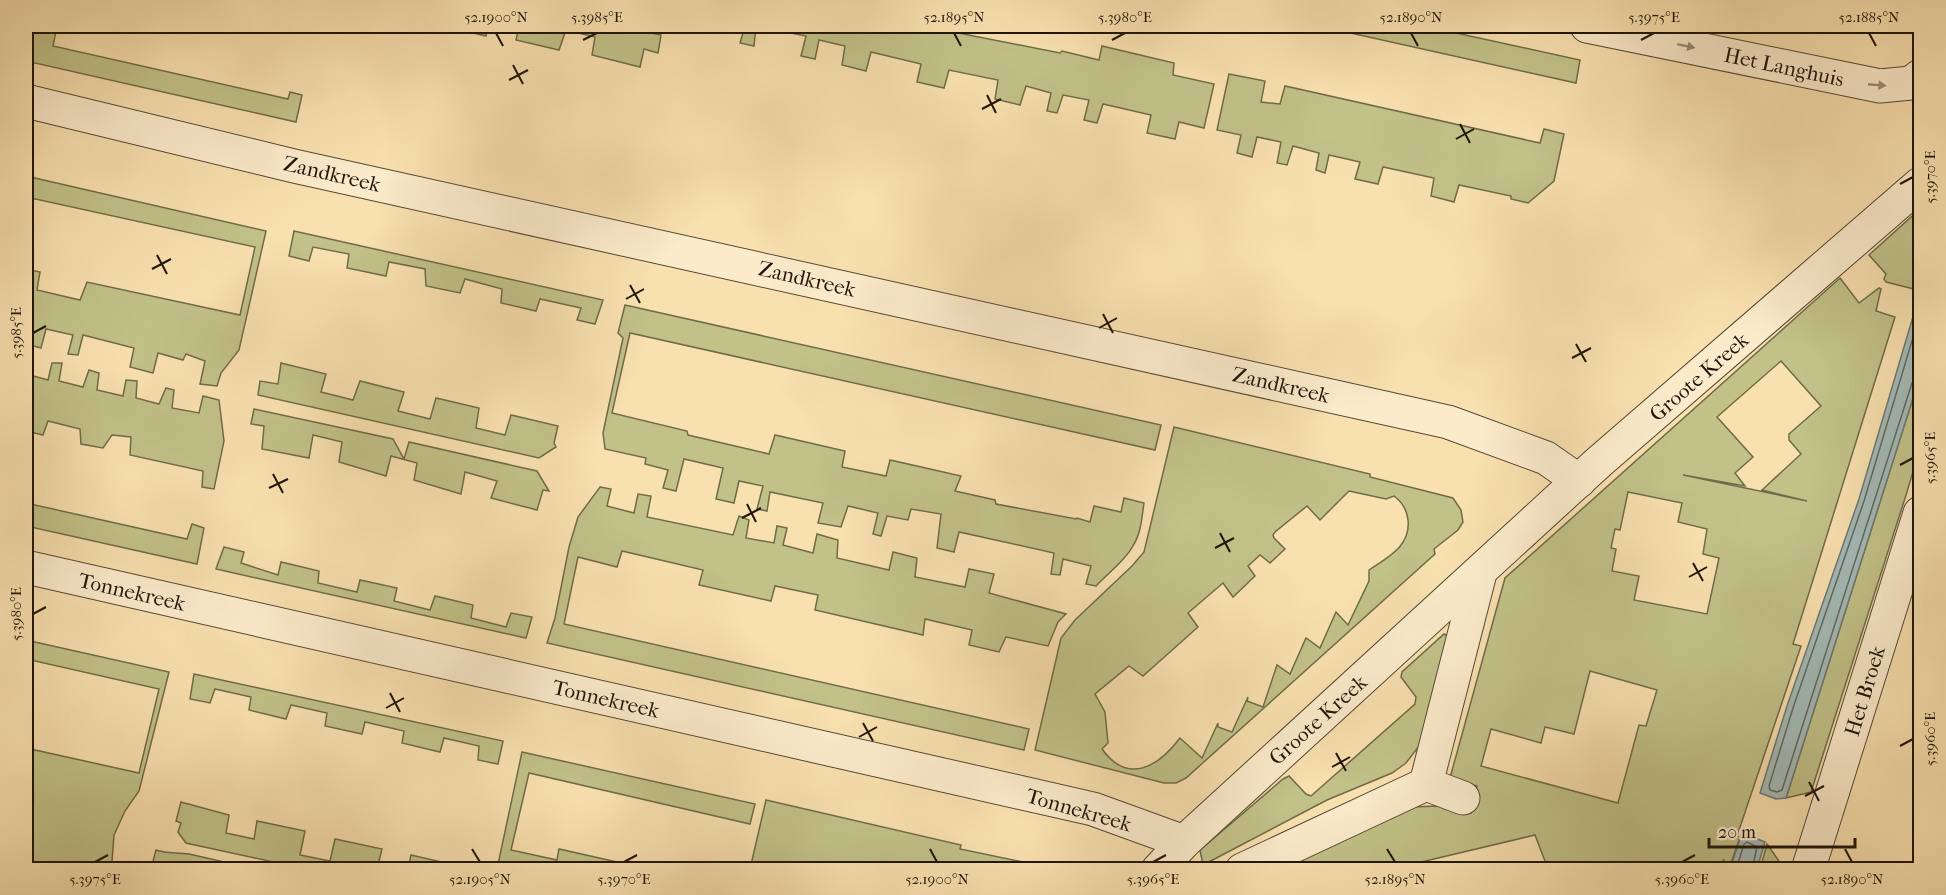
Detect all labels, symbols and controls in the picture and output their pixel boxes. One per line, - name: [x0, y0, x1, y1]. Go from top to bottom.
- text: 52.1900°N: [464, 8, 528, 26]
- text: 5.3985°E: [571, 8, 623, 26]
- text: 52.1895°N: [923, 8, 985, 26]
- text: 5.3980°E: [1098, 8, 1152, 26]
- text: 52.1890°N: [1380, 8, 1443, 26]
- text: 5.3975°E: [1628, 8, 1680, 26]
- text: 52.1885°N: [1839, 8, 1900, 26]
- one-way arrow: [1677, 42, 1696, 51]
- street label: Het Langhuis: [1722, 43, 1846, 91]
- one-way arrow: [1867, 80, 1886, 90]
- text: 5.3970°E: [1921, 150, 1939, 204]
- street label: Zandkreek: [281, 151, 383, 197]
- street label: Zandkreek: [756, 256, 858, 302]
- text: 5.3985°E: [7, 307, 25, 359]
- street label: Groote Kreek: [1645, 328, 1753, 426]
- street label: Zandkreek: [1230, 362, 1332, 408]
- text: 5.3965°E: [1921, 432, 1939, 484]
- street label: Tonnekreek: [76, 568, 188, 616]
- text: 5.3980°E: [7, 587, 25, 641]
- street label: Het Broek: [1840, 643, 1890, 739]
- street label: Groote Kreek: [1264, 670, 1372, 770]
- street label: Tonnekreek: [550, 675, 662, 723]
- text: 5.3960°E: [1921, 712, 1939, 766]
- street label: Tonnekreek: [1024, 784, 1135, 837]
- scale bar: [1709, 811, 1854, 849]
- text: 20 m: [1718, 822, 1756, 843]
- text: 5.3975°E: [69, 870, 121, 888]
- text: 52.1905°N: [449, 870, 512, 888]
- text: 5.3970°E: [597, 870, 651, 888]
- text: 52.1900°N: [905, 870, 969, 888]
- text: 5.3965°E: [1127, 870, 1179, 888]
- text: 52.1895°N: [1364, 870, 1426, 888]
- text: 5.3960°E: [1655, 870, 1709, 888]
- text: 52.1890°N: [1821, 870, 1884, 888]

